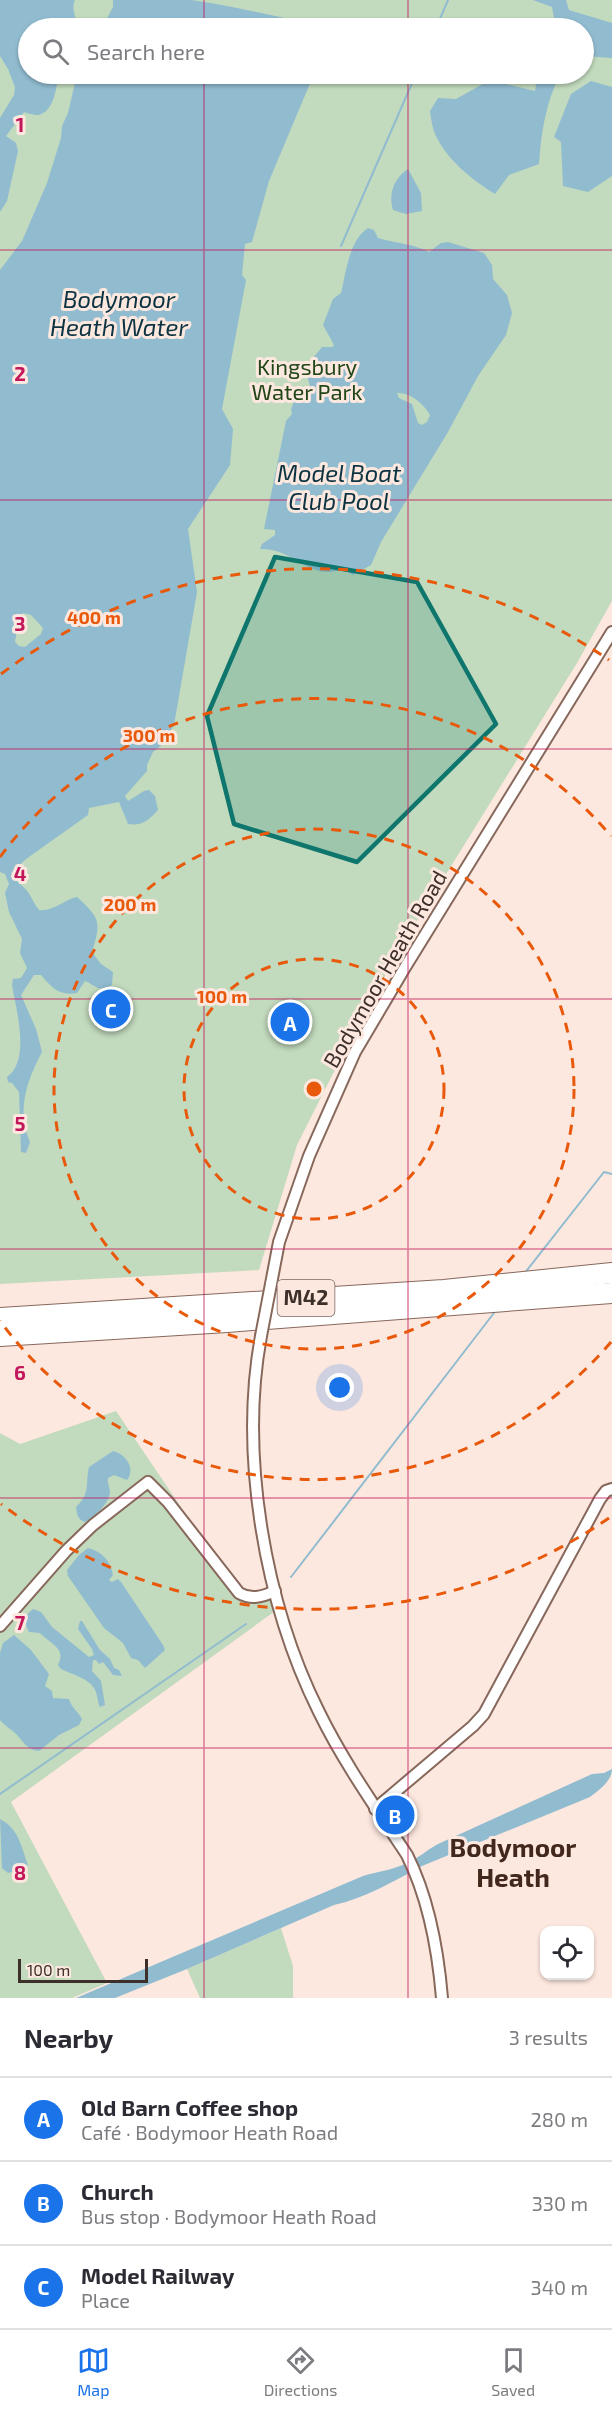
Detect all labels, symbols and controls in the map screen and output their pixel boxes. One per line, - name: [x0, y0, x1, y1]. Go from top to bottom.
- search box: [18, 18, 594, 84]
- icon: search: [39, 35, 72, 68]
- text: Search here: [87, 38, 205, 64]
- text: 1: [16, 112, 24, 136]
- water label: Bodymoor Heath Water: [50, 284, 188, 341]
- park label: Kingsbury Water Park: [251, 353, 363, 404]
- text: 2: [14, 361, 26, 385]
- water label: Model Boat Club Pool: [277, 458, 402, 515]
- text: 400 m: [67, 606, 121, 628]
- text: 3: [14, 611, 26, 635]
- text: 300 m: [123, 724, 175, 746]
- text: 4: [14, 861, 27, 885]
- street label: Bodymoor Heath Road: [317, 865, 451, 1072]
- text: 200 m: [104, 893, 156, 915]
- text: 100 m: [197, 985, 247, 1007]
- pin: C: [92, 986, 130, 1032]
- pin: A: [270, 1000, 310, 1044]
- centre of rings: [304, 1079, 324, 1099]
- text: 5: [14, 1111, 26, 1135]
- road number: M42: [278, 1280, 334, 1316]
- text: 6: [14, 1360, 26, 1384]
- your location: [325, 1373, 354, 1402]
- text: 7: [15, 1610, 26, 1634]
- pin: B: [376, 1792, 414, 1838]
- district label: Bodymoor Heath: [450, 1831, 576, 1892]
- text: 8: [14, 1860, 26, 1884]
- map controls: [540, 1926, 594, 1980]
- button: locate: [540, 1926, 594, 1980]
- scale bar: [18, 1956, 148, 1984]
- text: 100 m: [27, 1960, 70, 1979]
- text: Nearby: [24, 2022, 113, 2053]
- text: 3 results: [509, 2025, 588, 2049]
- text: Old Barn Coffee shop: [81, 2094, 298, 2120]
- text: A: [37, 2107, 50, 2131]
- text: 280 m: [531, 2107, 588, 2131]
- text: Café · Bodymoor Heath Road: [81, 2120, 338, 2144]
- text: Church: [81, 2178, 154, 2204]
- text: B: [37, 2191, 50, 2215]
- text: 330 m: [532, 2191, 588, 2215]
- text: Bus stop · Bodymoor Heath Road: [81, 2204, 377, 2228]
- text: Model Railway: [81, 2262, 234, 2288]
- text: C: [38, 2275, 49, 2299]
- text: 340 m: [531, 2275, 588, 2299]
- text: Place: [81, 2288, 130, 2312]
- tab: Map: [77, 2344, 110, 2399]
- tab: Directions: [264, 2344, 337, 2399]
- tab: Saved: [491, 2344, 535, 2399]

